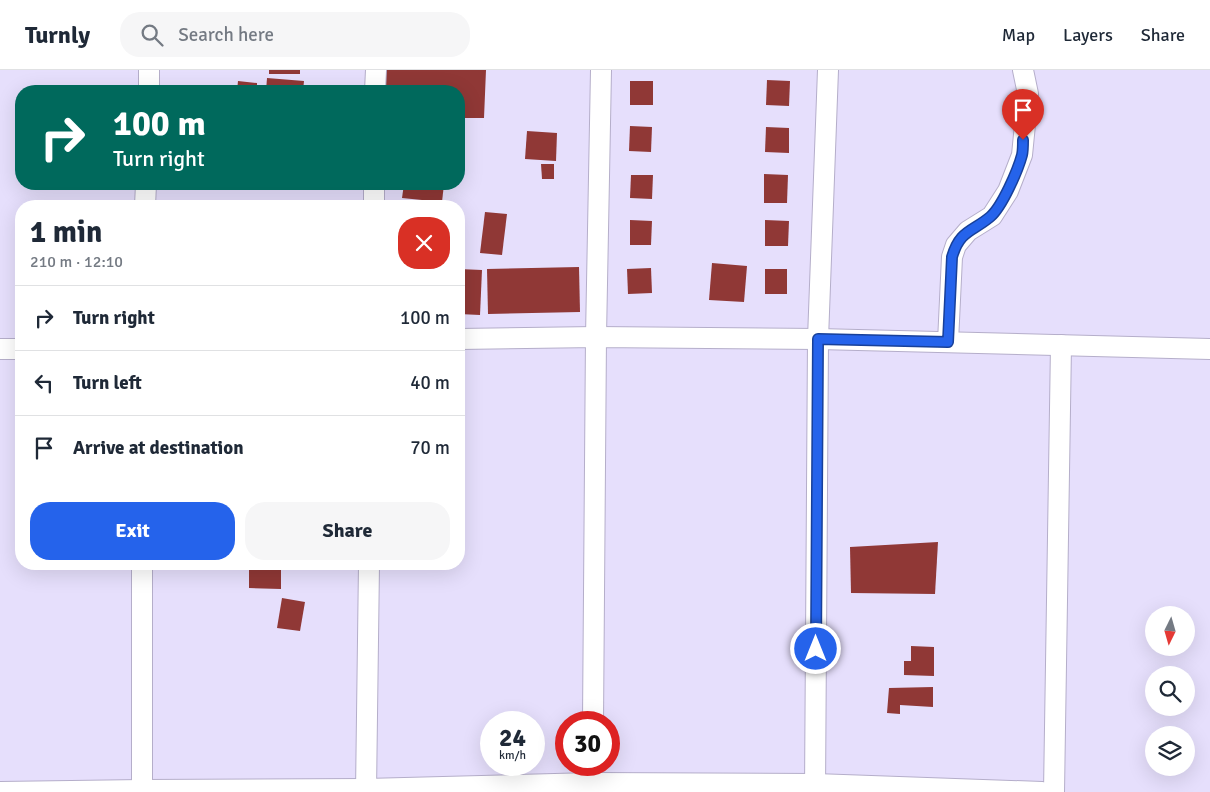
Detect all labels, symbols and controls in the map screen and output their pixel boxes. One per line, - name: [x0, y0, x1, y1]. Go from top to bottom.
- search box: [120, 12, 470, 57]
- text: Turnly: [25, 20, 90, 50]
- icon: search: [138, 21, 166, 49]
- text: Search here: [178, 23, 274, 47]
- text: Map: [1002, 24, 1035, 46]
- text: Layers: [1063, 24, 1113, 46]
- text: Share: [1141, 24, 1185, 46]
- pin: [1002, 89, 1044, 140]
- icon: arrive: [1009, 96, 1037, 124]
- text: 100 m: [113, 102, 206, 145]
- icon: right: [30, 105, 95, 170]
- text: Turn right: [113, 145, 205, 172]
- text: 1 min: [30, 214, 102, 251]
- button: close: [398, 217, 450, 269]
- text: 210 m · 12:10: [30, 252, 123, 272]
- icon: right: [30, 304, 58, 332]
- text: Turn right: [73, 306, 155, 330]
- text: 100 m: [400, 306, 450, 330]
- icon: left: [30, 369, 58, 397]
- text: Turn left: [73, 371, 142, 395]
- text: 40 m: [410, 371, 450, 395]
- icon: arrive: [30, 434, 58, 462]
- text: Arrive at destination: [73, 436, 244, 460]
- text: 70 m: [410, 436, 450, 460]
- button: Exit: [30, 502, 235, 560]
- button: Share: [245, 502, 450, 560]
- north arrow: [1145, 606, 1195, 656]
- map controls: [1145, 606, 1195, 776]
- position arrow: [789, 622, 841, 674]
- button: search: [1145, 666, 1195, 716]
- speed limit sign: 30: [555, 711, 620, 776]
- text: 24: [499, 722, 526, 753]
- button: layers: [1145, 726, 1195, 776]
- text: km/h: [499, 748, 526, 763]

